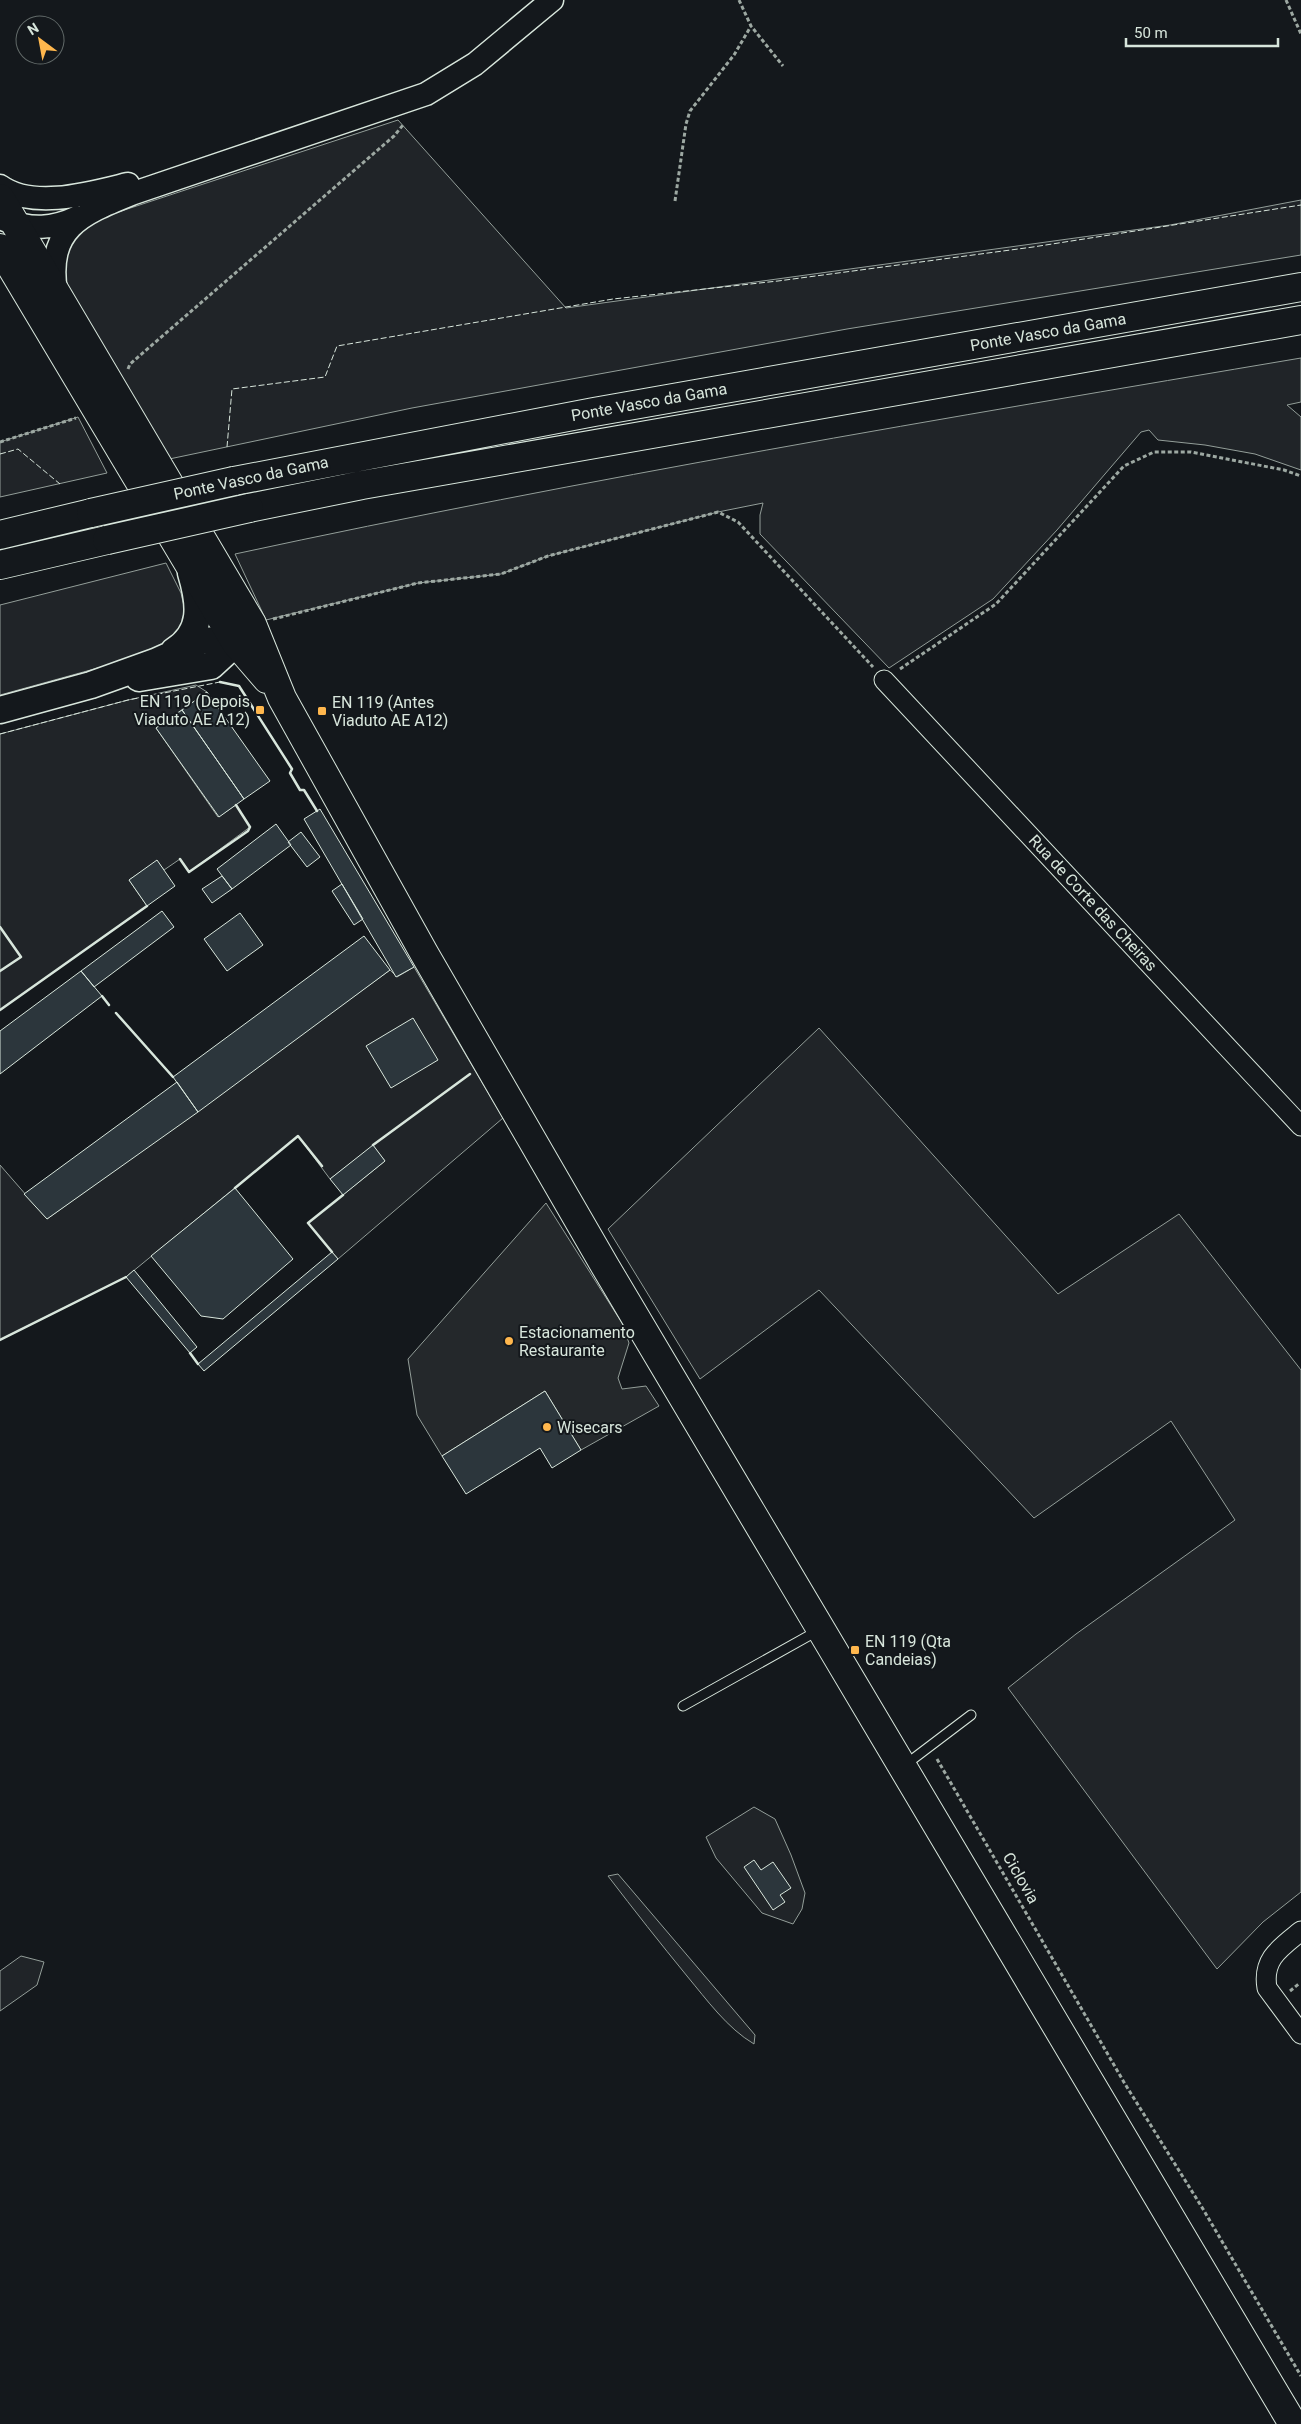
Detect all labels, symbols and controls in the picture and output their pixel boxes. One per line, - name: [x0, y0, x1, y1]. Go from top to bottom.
- north arrow: [15, 15, 65, 65]
- scale bar: [1126, 15, 1278, 47]
- text: N: [25, 20, 42, 38]
- text: 50 m: [1134, 24, 1168, 42]
- street label: Ponte Vasco da Gama: [969, 309, 1127, 355]
- street label: Ponte Vasco da Gama: [570, 379, 728, 425]
- street label: Ponte Vasco da Gama: [172, 452, 330, 504]
- place label: EN 119 (Depois Viaduto AE A12): [134, 692, 250, 729]
- place label: EN 119 (Antes Viaduto AE A12): [332, 693, 448, 730]
- marker: EN 119 (Depois Viaduto AE A12): [254, 704, 266, 716]
- marker: EN 119 (Antes Viaduto AE A12): [316, 705, 328, 717]
- street label: Rua de Corte das Cheiras: [1025, 831, 1161, 975]
- place label: Estacionamento Restaurante: [519, 1323, 635, 1360]
- marker: Estacionamento Restaurante: [503, 1335, 515, 1347]
- place label: Wisecars: [557, 1418, 623, 1437]
- marker: Wisecars: [541, 1421, 553, 1433]
- place label: EN 119 (Qta Candeias): [865, 1632, 951, 1669]
- marker: EN 119 (Qta Candeias): [849, 1644, 861, 1656]
- street label: Ciclovia: [999, 1849, 1043, 1907]

